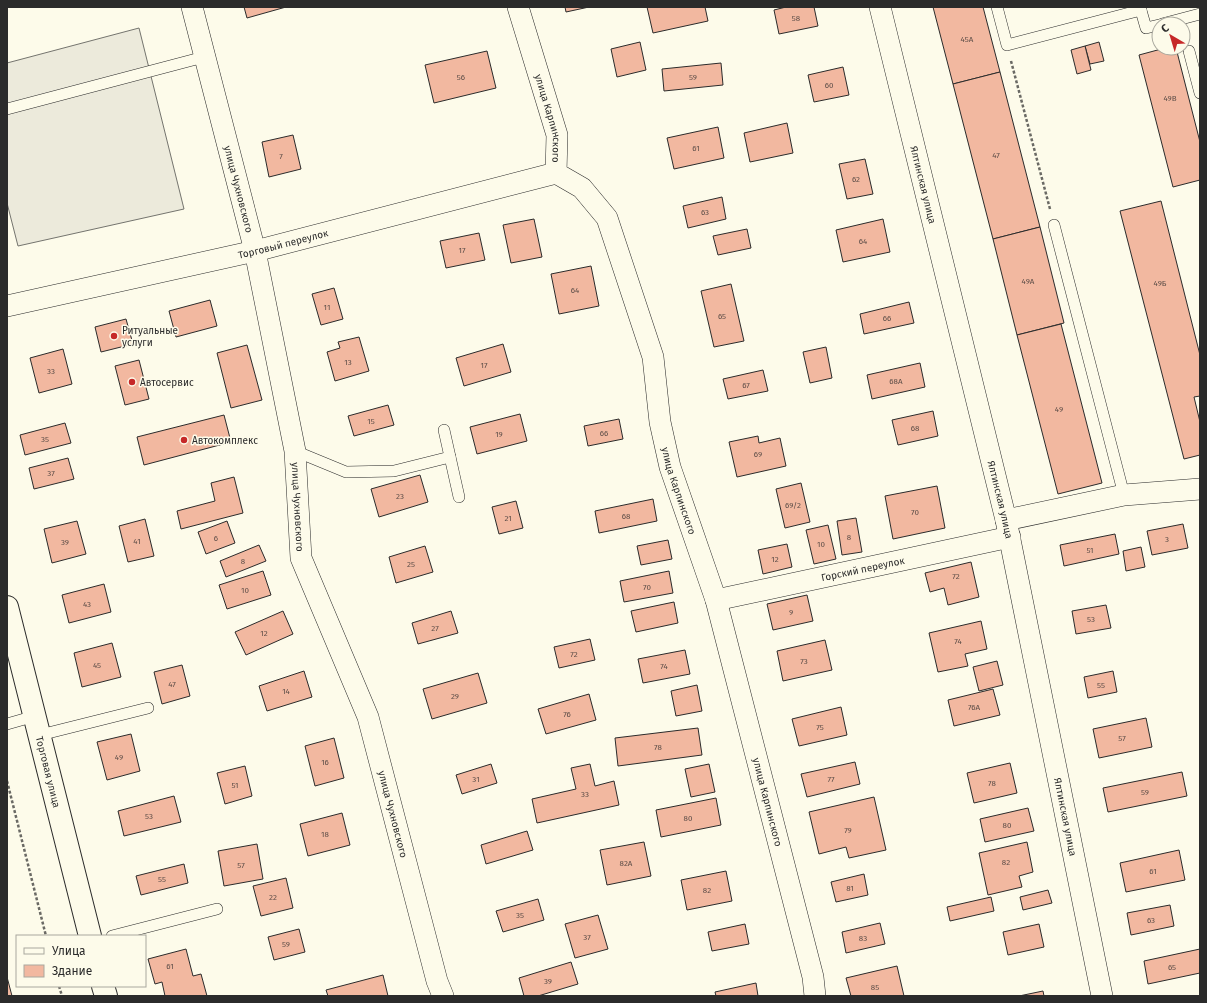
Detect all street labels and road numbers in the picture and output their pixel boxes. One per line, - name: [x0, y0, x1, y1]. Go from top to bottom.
- street label: улица Карпинского: [532, 73, 562, 163]
- street label: улица Чухновского: [221, 144, 255, 234]
- street label: Ялтинская улица: [907, 145, 938, 225]
- street label: Торговый переулок: [237, 227, 330, 262]
- street label: улица Карпинского: [659, 446, 698, 536]
- street label: Ялтинская улица: [985, 460, 1015, 540]
- street label: улица Чухновского: [289, 462, 306, 552]
- street label: Горский переулок: [820, 555, 906, 584]
- street label: Торговая улица: [33, 735, 62, 809]
- street label: улица Карпинского: [750, 756, 784, 848]
- street label: улица Чухновского: [375, 770, 410, 859]
- street label: Ялтинская улица: [1051, 777, 1079, 857]

